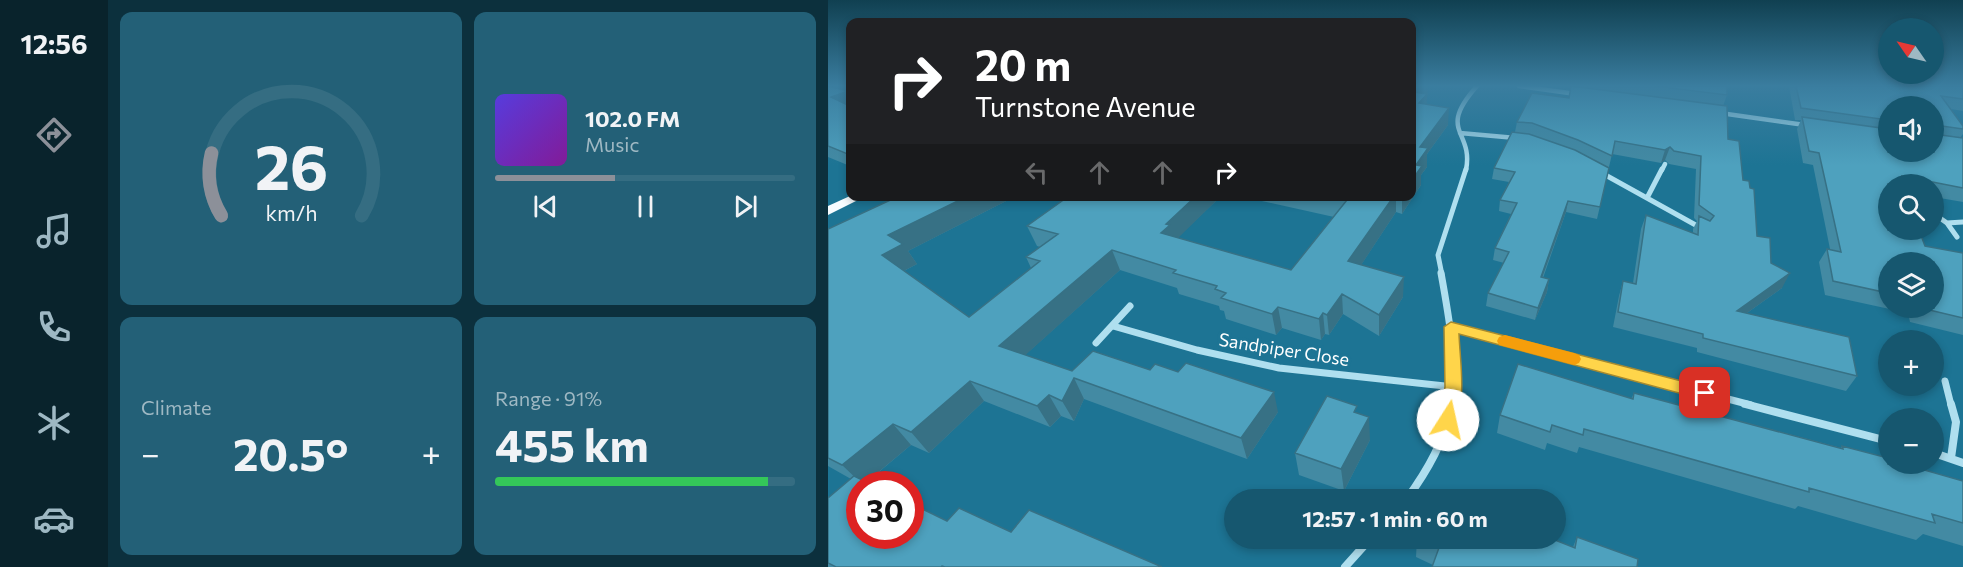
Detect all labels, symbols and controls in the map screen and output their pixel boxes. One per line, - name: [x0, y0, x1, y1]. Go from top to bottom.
- north arrow: [1878, 18, 1944, 84]
- map controls: [1878, 18, 1944, 474]
- text: 12:56: [20, 27, 88, 60]
- text: 20 m: [975, 38, 1071, 90]
- icon: right: [876, 42, 954, 120]
- text: Turnstone Avenue: [975, 90, 1196, 123]
- button: sound: [1878, 96, 1944, 162]
- text: 102.0 FM: [585, 105, 680, 132]
- icon: directions: [33, 114, 75, 156]
- text: 26: [254, 127, 328, 203]
- text: Music: [585, 132, 639, 156]
- icon: left: [1020, 156, 1053, 189]
- icon: ahead: [1083, 156, 1116, 189]
- icon: ahead: [1146, 156, 1179, 189]
- icon: right: [1209, 156, 1242, 189]
- button: search: [1878, 174, 1944, 240]
- icon: previous: [529, 190, 562, 223]
- icon: pause: [629, 190, 662, 223]
- icon: next: [729, 190, 762, 223]
- text: km/h: [265, 199, 317, 225]
- icon: music: [33, 210, 75, 252]
- button: layers: [1878, 252, 1944, 318]
- icon: phone: [33, 306, 75, 348]
- street label: Sandpiper Close: [1217, 328, 1351, 370]
- button: +: [1878, 330, 1944, 396]
- pin: [1679, 367, 1730, 418]
- icon: arrive: [1688, 376, 1721, 409]
- text: Range · 91%: [495, 386, 602, 410]
- position arrow: [1416, 388, 1480, 452]
- text: Climate: [141, 395, 211, 419]
- icon: climate: [33, 402, 75, 444]
- button: −: [1878, 408, 1944, 474]
- text: 455 km: [495, 416, 649, 471]
- text: 20.5°: [233, 425, 348, 480]
- text: −: [141, 432, 160, 473]
- text: +: [422, 432, 441, 473]
- speed limit sign: 30: [846, 471, 924, 549]
- icon: car: [33, 498, 75, 540]
- text: 12:57 · 1 min · 60 m: [1302, 505, 1488, 532]

